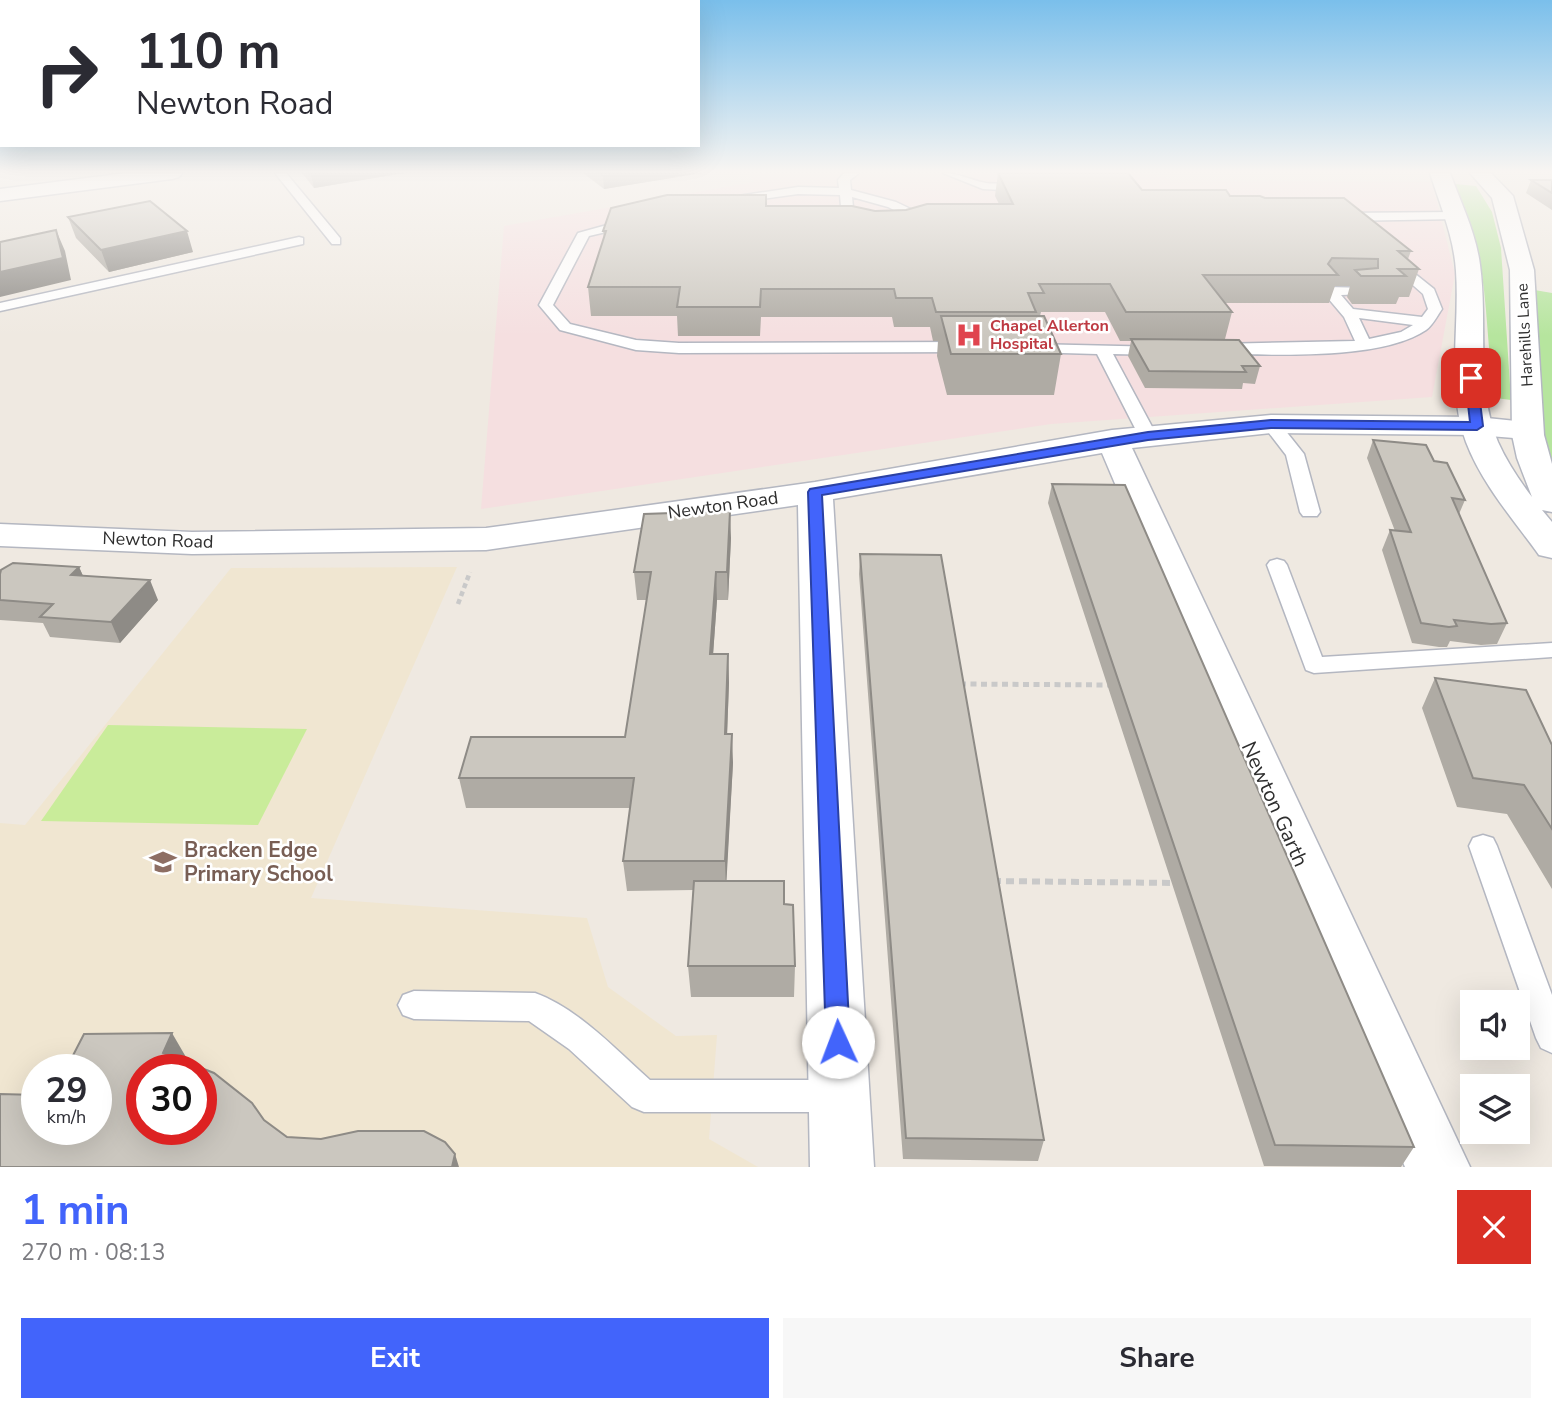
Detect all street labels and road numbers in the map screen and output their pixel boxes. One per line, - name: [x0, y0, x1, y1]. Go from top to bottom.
- street label: Harehills Lane: [1511, 283, 1539, 387]
- street label: Newton Road: [666, 485, 780, 525]
- street label: Newton Road: [102, 526, 214, 554]
- street label: Newton Garth: [1235, 737, 1315, 871]

